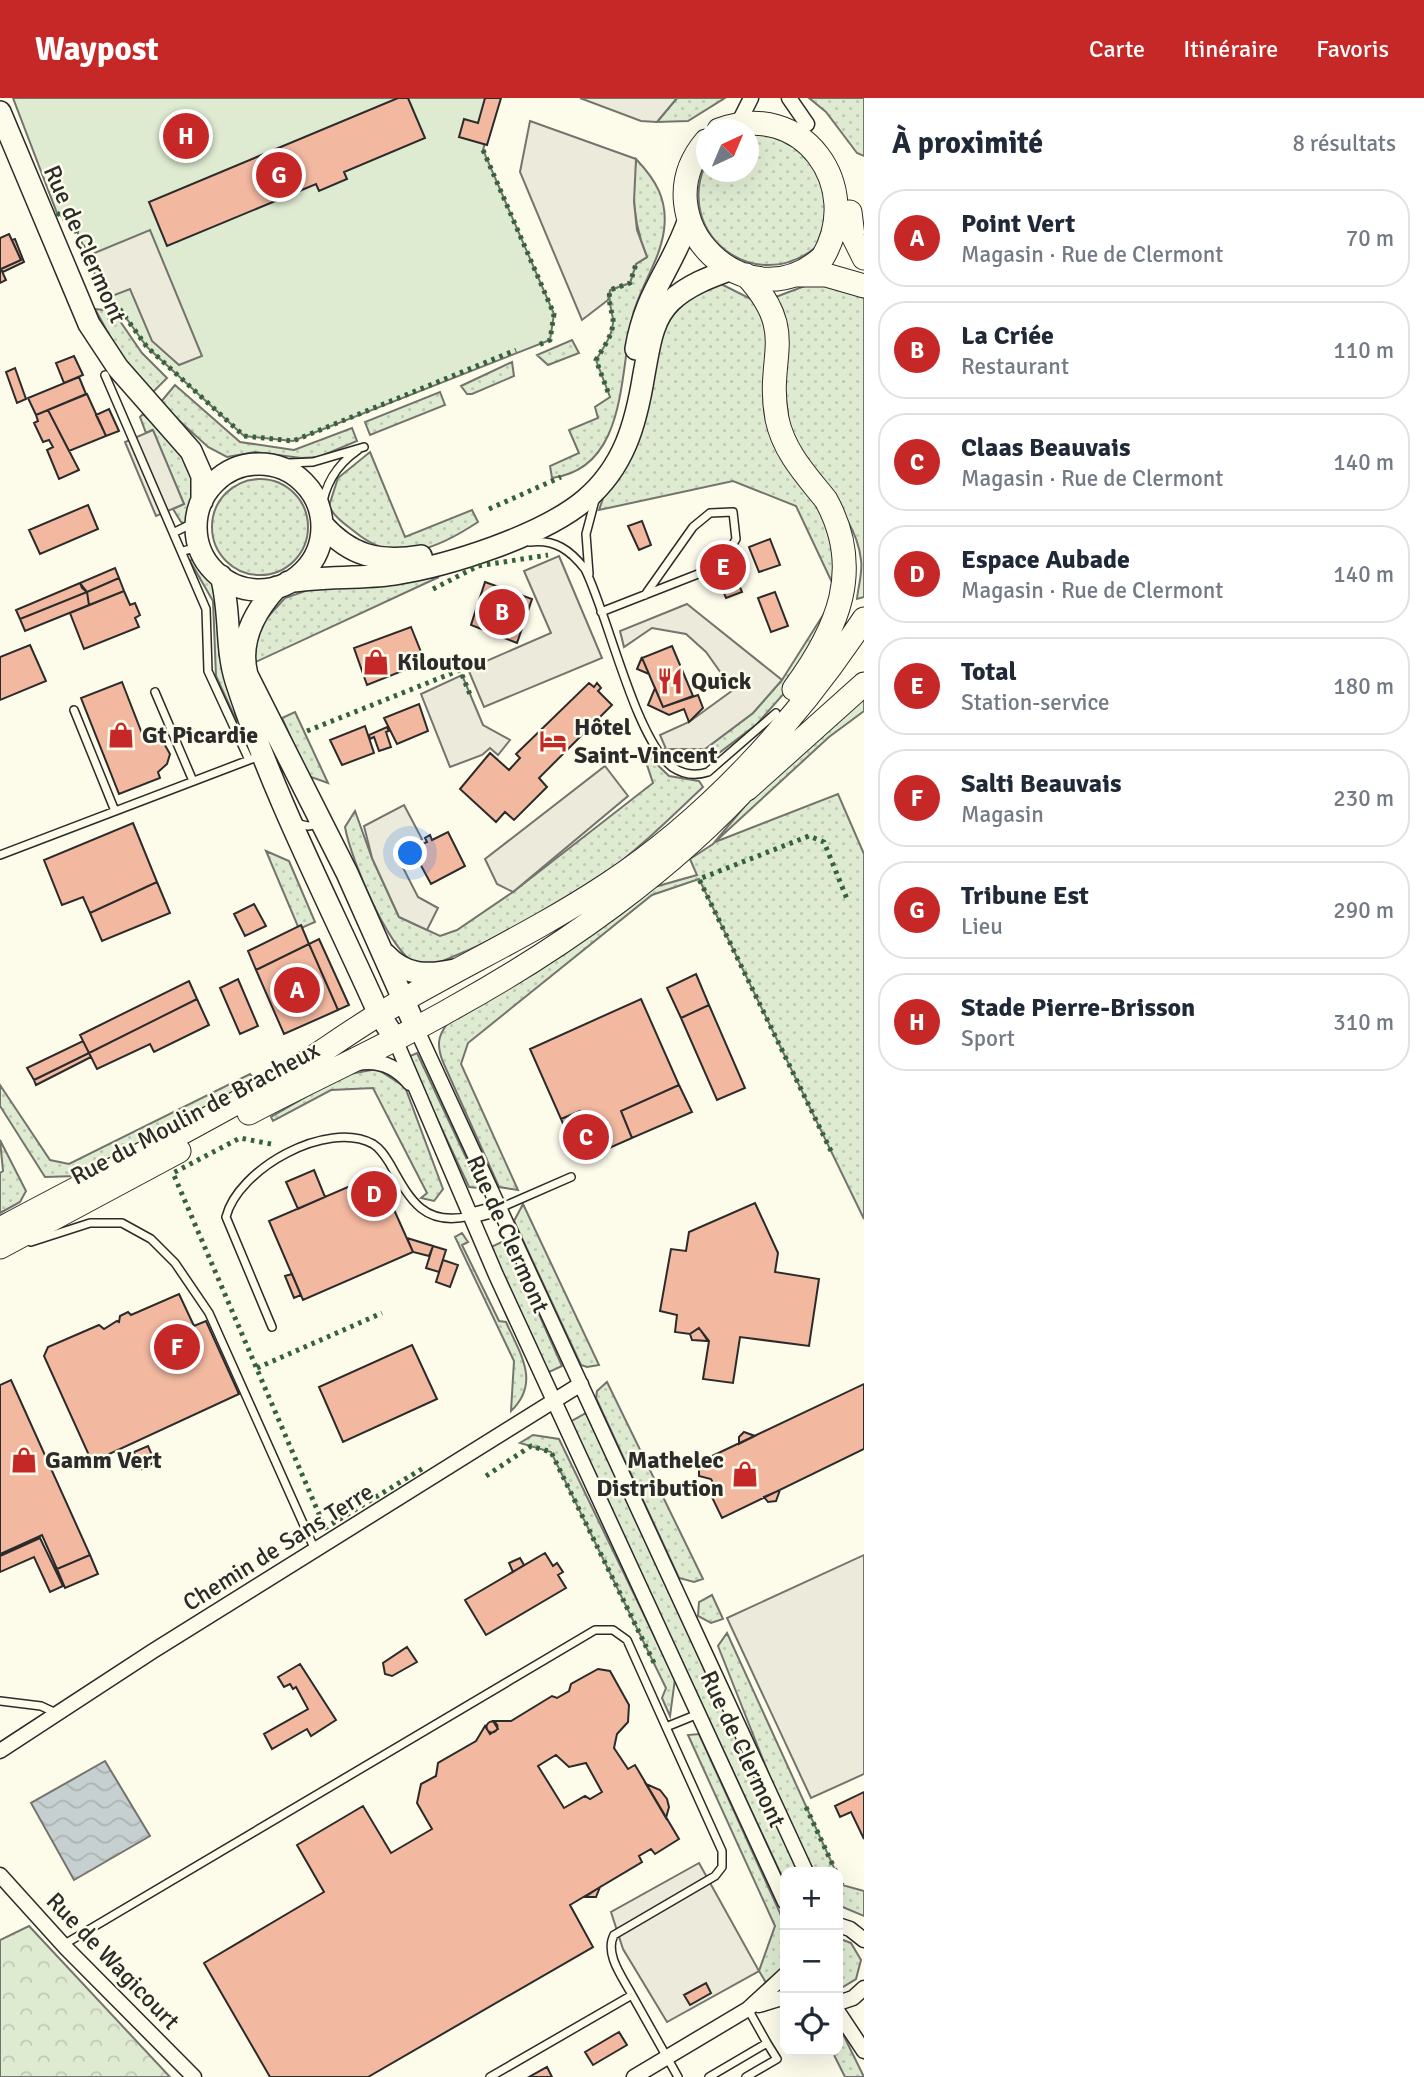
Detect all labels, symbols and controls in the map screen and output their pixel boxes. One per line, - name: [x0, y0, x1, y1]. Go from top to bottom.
- text: Waypost: [35, 29, 159, 70]
- text: Carte: [1089, 34, 1145, 64]
- text: Itinéraire: [1183, 34, 1278, 64]
- text: Favoris: [1316, 34, 1389, 64]
- pin: H: [163, 110, 209, 162]
- north arrow: [696, 119, 759, 182]
- text: À proximité: [892, 125, 1043, 162]
- text: 8 résultats: [1292, 129, 1396, 158]
- pin: G: [256, 149, 302, 201]
- street label: Rue de Clermont: [37, 160, 133, 328]
- text: Point Vert: [961, 208, 1075, 240]
- text: A: [910, 224, 924, 253]
- text: 70 m: [1346, 224, 1394, 253]
- text: Magasin · Rue de Clermont: [961, 240, 1223, 269]
- text: La Criée: [961, 320, 1054, 352]
- text: B: [910, 336, 924, 365]
- text: 110 m: [1333, 336, 1394, 365]
- text: Restaurant: [961, 352, 1069, 381]
- text: Claas Beauvais: [961, 432, 1131, 464]
- text: C: [910, 448, 924, 477]
- text: 140 m: [1333, 448, 1394, 477]
- text: Magasin · Rue de Clermont: [961, 464, 1223, 493]
- pin: E: [700, 541, 746, 593]
- text: Espace Aubade: [961, 544, 1130, 576]
- text: D: [909, 560, 925, 589]
- text: 140 m: [1333, 560, 1394, 589]
- text: Magasin · Rue de Clermont: [961, 576, 1223, 605]
- pin: B: [479, 586, 525, 638]
- shop icon: Kiloutou: [361, 647, 391, 677]
- place label: Kiloutou: [397, 647, 487, 677]
- text: Total: [961, 656, 1017, 688]
- restaurant icon: Quick: [655, 666, 685, 696]
- place label: Quick: [691, 666, 752, 696]
- text: E: [910, 672, 924, 701]
- text: 180 m: [1333, 672, 1394, 701]
- text: Station-service: [961, 688, 1110, 717]
- place label: Hôtel Saint-Vincent: [574, 712, 717, 770]
- shop icon: Gt Picardie: [106, 720, 136, 750]
- place label: Gt Picardie: [142, 720, 258, 750]
- hotel icon: Hôtel Saint-Vincent: [538, 726, 568, 756]
- text: Salti Beauvais: [961, 768, 1121, 800]
- text: F: [911, 784, 923, 813]
- text: 230 m: [1333, 784, 1394, 813]
- text: Magasin: [961, 800, 1044, 829]
- your location: [393, 836, 427, 870]
- text: Tribune Est: [961, 880, 1089, 912]
- text: G: [909, 896, 925, 925]
- text: 290 m: [1333, 896, 1394, 925]
- text: Lieu: [961, 912, 1003, 941]
- pin: A: [274, 964, 320, 1016]
- text: Stade Pierre-Brisson: [961, 992, 1195, 1024]
- text: H: [909, 1008, 925, 1037]
- text: 310 m: [1333, 1008, 1394, 1037]
- text: Sport: [961, 1024, 1015, 1053]
- street label: Rue du Moulin de Bracheux: [65, 1035, 325, 1191]
- pin: C: [563, 1111, 609, 1163]
- street label: Rue de Clermont: [460, 1150, 556, 1318]
- pin: D: [351, 1168, 397, 1220]
- pin: F: [154, 1321, 200, 1373]
- shop icon: Gamm Vert: [9, 1445, 39, 1475]
- place label: Gamm Vert: [45, 1445, 162, 1475]
- place label: Mathelec Distribution: [596, 1445, 724, 1503]
- shop icon: Mathelec Distribution: [730, 1459, 760, 1489]
- street label: Chemin de Sans Terre: [177, 1476, 379, 1618]
- street label: Rue de Clermont: [694, 1666, 792, 1832]
- map controls: [780, 1867, 843, 2056]
- button: +: [780, 1867, 843, 1930]
- street label: Rue de Wagicourt: [40, 1886, 186, 2036]
- button: −: [780, 1930, 843, 1993]
- button: locate: [780, 1993, 843, 2056]

